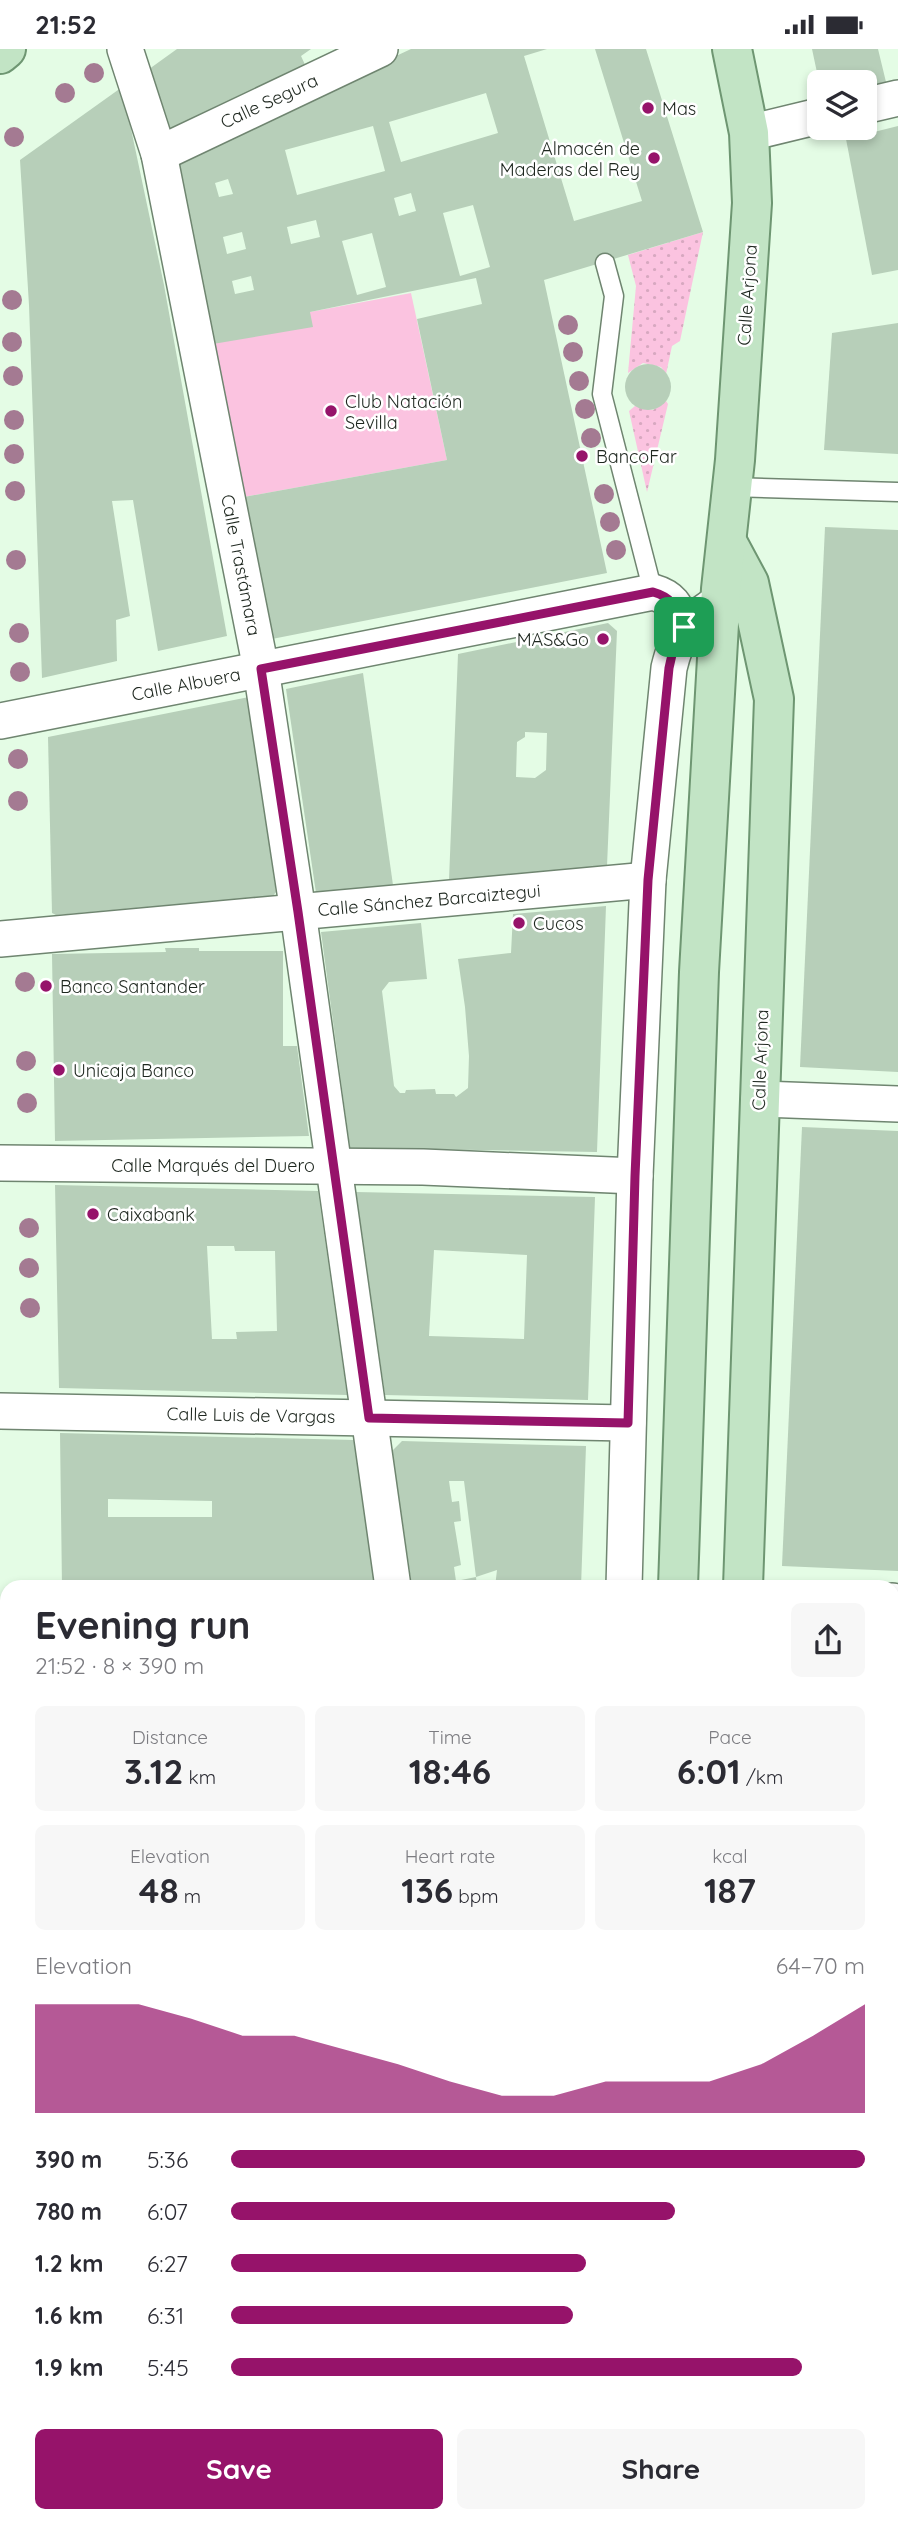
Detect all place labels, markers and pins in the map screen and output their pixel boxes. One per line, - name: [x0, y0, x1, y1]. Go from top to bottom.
- place label: Mas: [662, 97, 696, 120]
- marker: Mas: [640, 100, 656, 116]
- place label: Almacén de Maderas del Rey: [500, 137, 640, 181]
- marker: Almacén de Maderas del Rey: [646, 150, 662, 166]
- place label: Club Natación Sevilla: [345, 390, 462, 434]
- marker: Club Natación Sevilla: [323, 403, 339, 419]
- place label: BancoFar: [596, 445, 677, 468]
- marker: BancoFar: [574, 448, 590, 464]
- pin: [654, 597, 714, 657]
- place label: MAS&Go: [517, 628, 589, 651]
- marker: MAS&Go: [595, 631, 611, 647]
- place label: Cucos: [533, 912, 584, 935]
- marker: Cucos: [511, 915, 527, 931]
- place label: Banco Santander: [60, 975, 205, 998]
- marker: Banco Santander: [38, 978, 54, 994]
- place label: Unicaja Banco: [73, 1059, 194, 1082]
- marker: Unicaja Banco: [51, 1062, 67, 1078]
- place label: Caixabank: [107, 1203, 195, 1226]
- marker: Caixabank: [85, 1206, 101, 1222]

